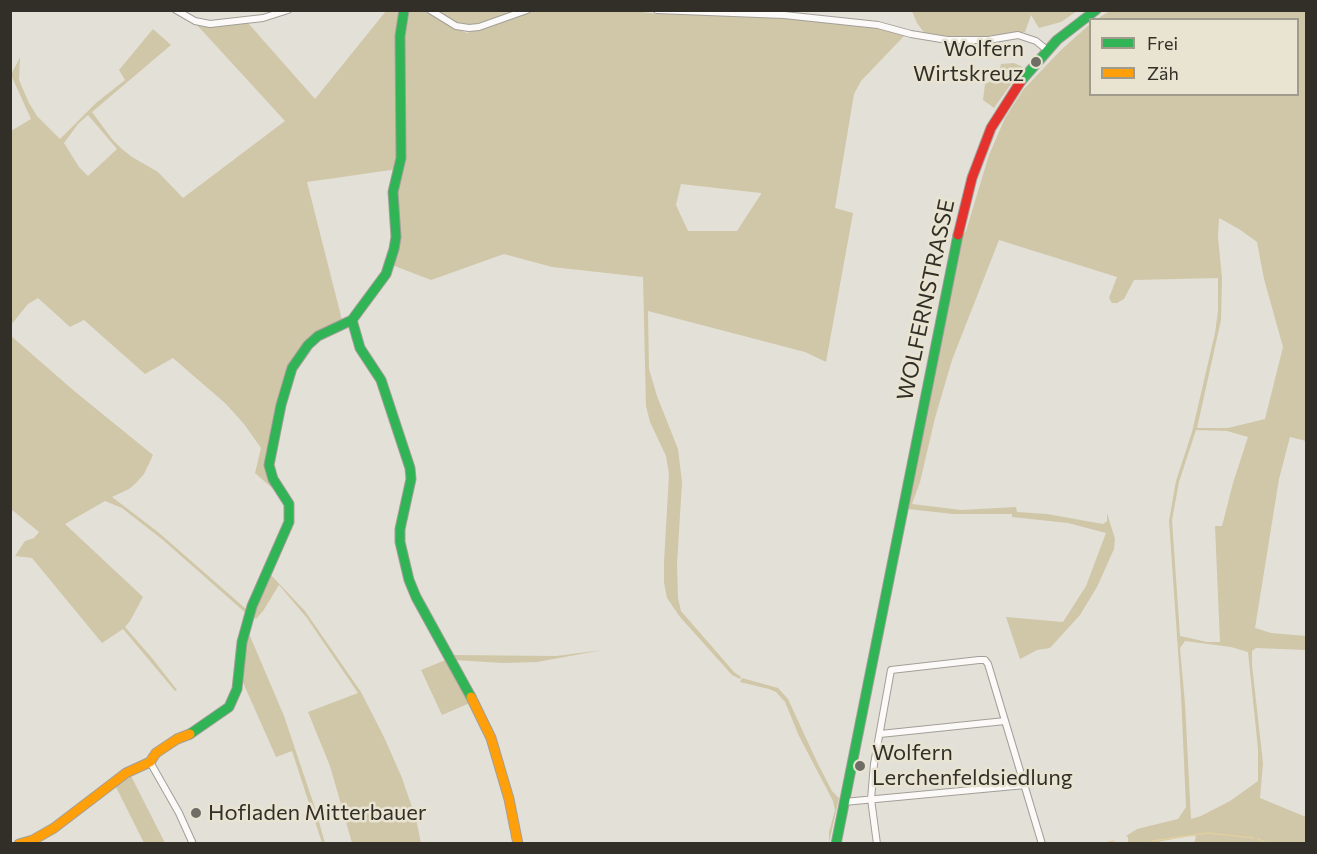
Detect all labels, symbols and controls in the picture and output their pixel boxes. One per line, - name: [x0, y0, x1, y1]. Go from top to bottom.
- legend: [1089, 18, 1299, 96]
- text: Frei: [1147, 32, 1178, 54]
- place label: Wolfern Wirtskreuz: [913, 36, 1024, 88]
- marker: Wolfern Wirtskreuz: [1029, 55, 1043, 69]
- text: Zäh: [1147, 62, 1179, 84]
- street label: WOLFERNSTRASSE: [892, 197, 960, 403]
- place label: Wolfern Lerchenfeldsiedlung: [872, 740, 1073, 792]
- marker: Wolfern Lerchenfeldsiedlung: [853, 759, 867, 773]
- place label: Hofladen Mitterbauer: [208, 800, 427, 826]
- marker: Hofladen Mitterbauer: [189, 806, 203, 820]

